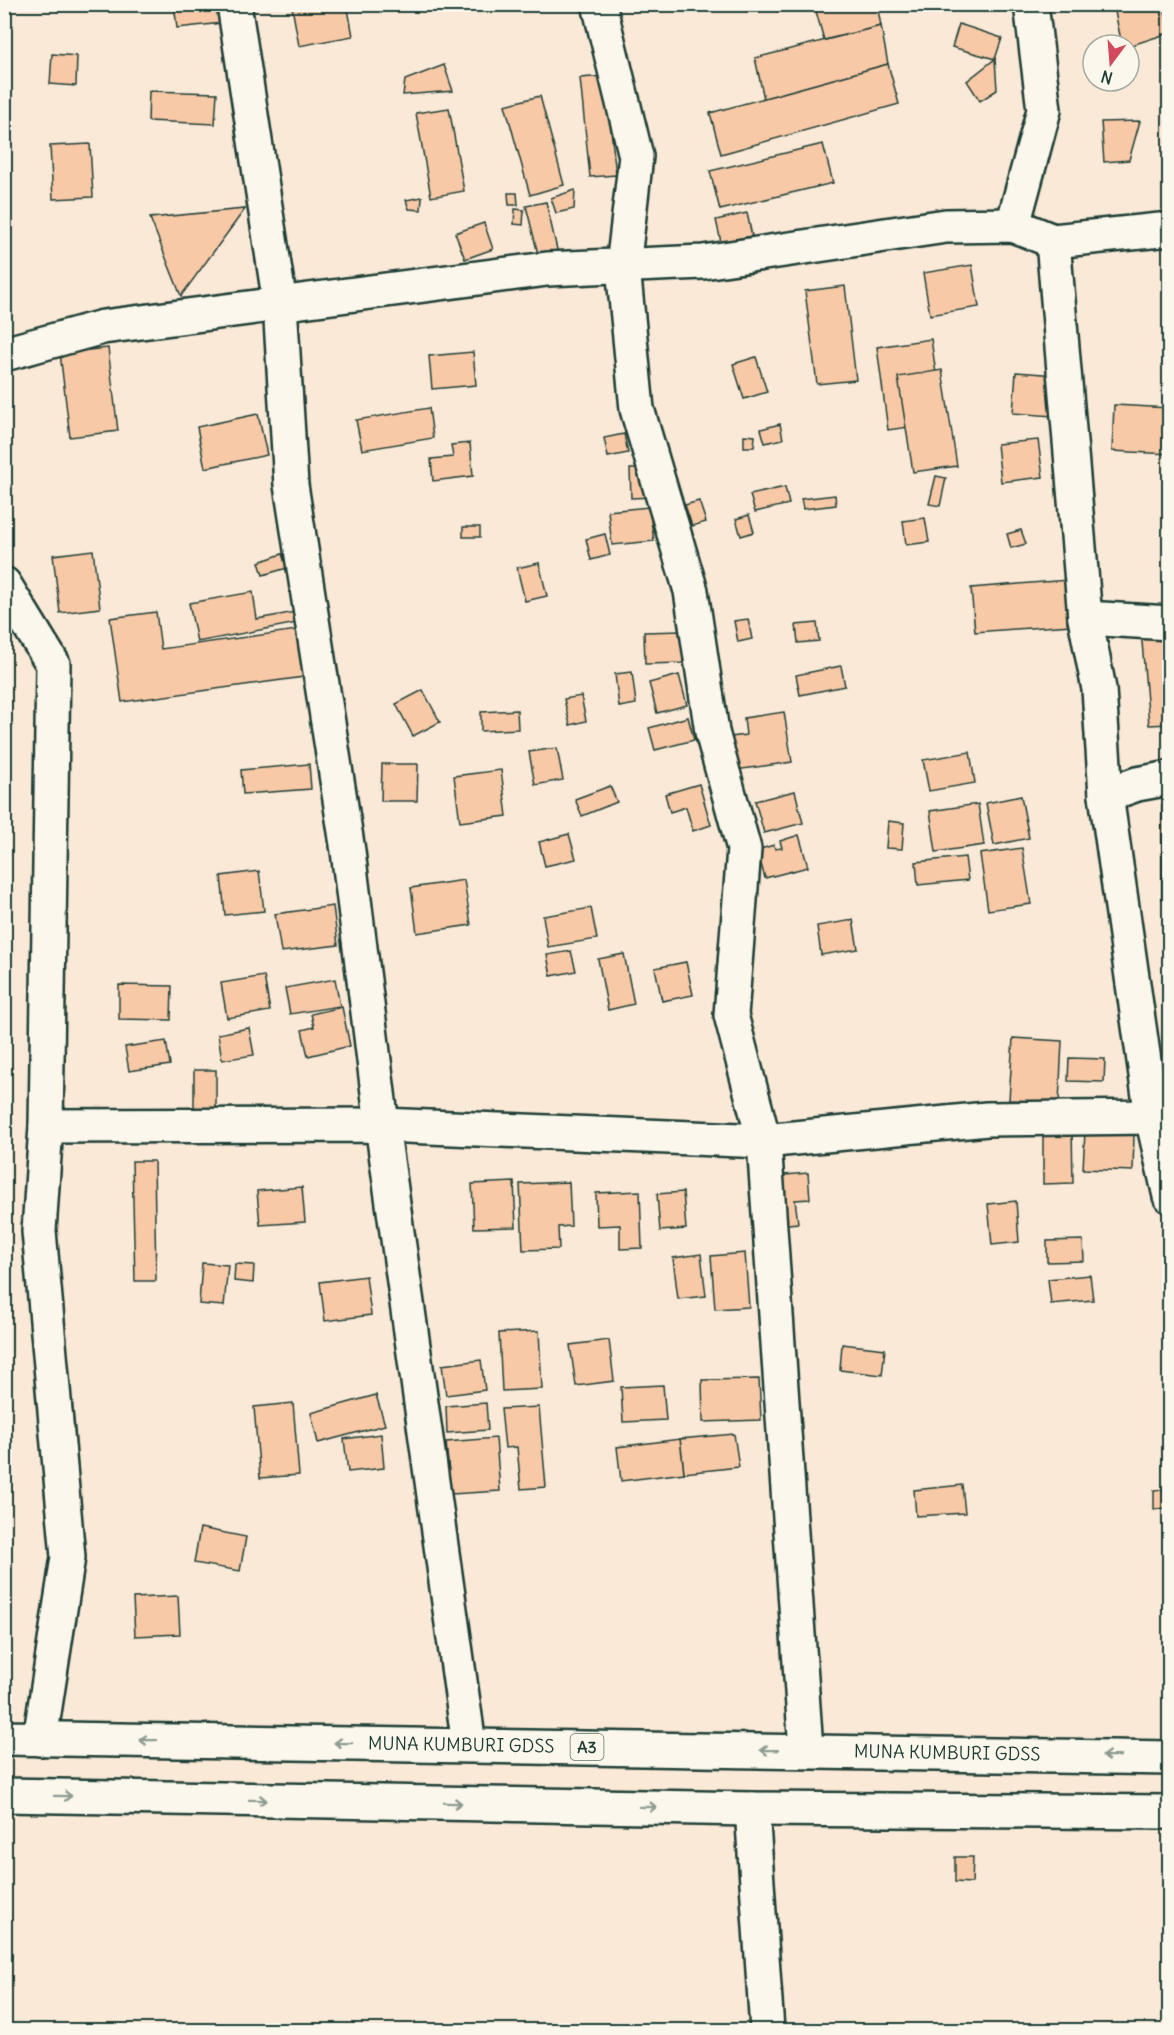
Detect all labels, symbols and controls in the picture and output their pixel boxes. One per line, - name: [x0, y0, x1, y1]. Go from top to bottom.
- north arrow: [1081, 33, 1141, 93]
- text: N: [1099, 66, 1115, 89]
- street label: MUNA KUMBURI GDSS: [368, 1731, 554, 1758]
- one-way arrow: [139, 1734, 159, 1746]
- road number: A3: [570, 1734, 604, 1760]
- one-way arrow: [334, 1737, 354, 1749]
- street label: MUNA KUMBURI GDSS: [854, 1739, 1040, 1766]
- one-way arrow: [760, 1744, 780, 1756]
- one-way arrow: [1102, 1751, 1122, 1762]
- one-way arrow: [52, 1791, 72, 1802]
- one-way arrow: [247, 1794, 267, 1806]
- one-way arrow: [442, 1798, 462, 1809]
- one-way arrow: [637, 1801, 657, 1813]

